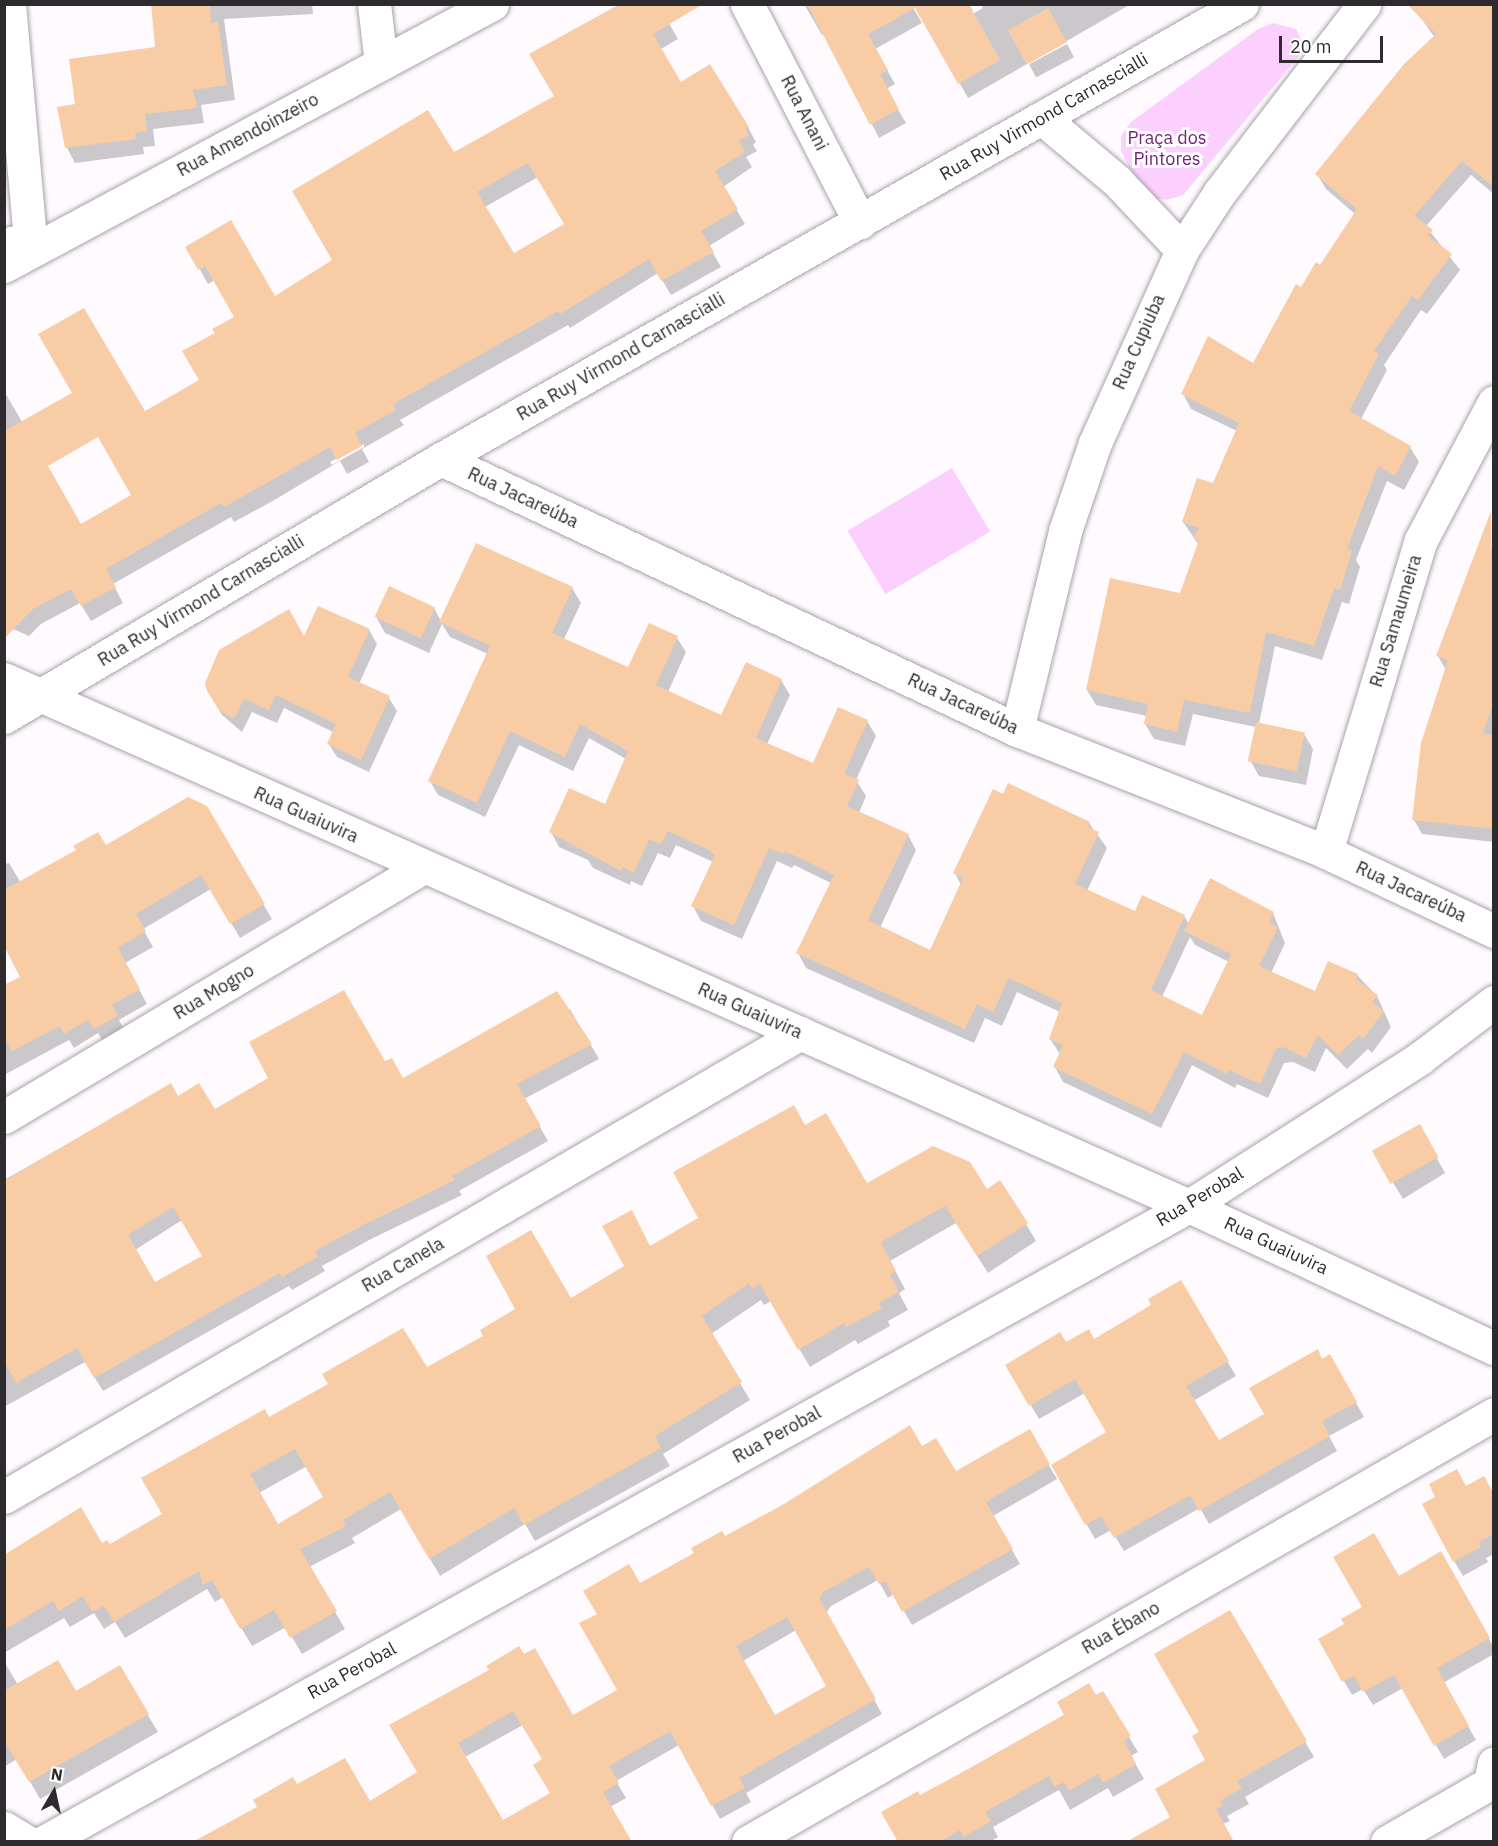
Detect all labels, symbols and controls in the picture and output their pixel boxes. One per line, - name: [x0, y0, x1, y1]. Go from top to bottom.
- scale bar: [1282, 24, 1386, 62]
- text: 20 m: [1290, 35, 1332, 58]
- street label: Rua Ruy Virmond Carnascialli: [936, 48, 1152, 186]
- street label: Rua Anani: [776, 72, 832, 154]
- street label: Rua Amendoinzeiro: [173, 89, 323, 181]
- park label: Praça dos Pintores: [1127, 128, 1207, 170]
- street label: Rua Ruy Virmond Carnascialli: [513, 288, 729, 426]
- street label: Rua Cupiuba: [1108, 291, 1170, 393]
- street label: Rua Jacareúba: [464, 463, 582, 533]
- street label: Rua Ruy Virmond Carnascialli: [94, 531, 308, 671]
- street label: Rua Samaumeira: [1366, 552, 1426, 690]
- street label: Rua Jacareúba: [904, 669, 1022, 739]
- street label: Rua Guaiuvira: [250, 782, 362, 848]
- street label: Rua Jacareúba: [1352, 857, 1470, 927]
- street label: Rua Mogno: [170, 960, 258, 1024]
- street label: Rua Guaiuvira: [694, 978, 806, 1044]
- street label: Rua Perobal: [1153, 1163, 1247, 1231]
- street label: Rua Guaiuvira: [1221, 1213, 1331, 1279]
- street label: Rua Canela: [358, 1233, 448, 1297]
- street label: Rua Perobal: [729, 1402, 825, 1468]
- street label: Rua Ébano: [1078, 1597, 1164, 1659]
- street label: Rua Perobal: [304, 1638, 400, 1704]
- north arrow: [24, 1762, 84, 1822]
- text: N: [50, 1763, 64, 1785]

